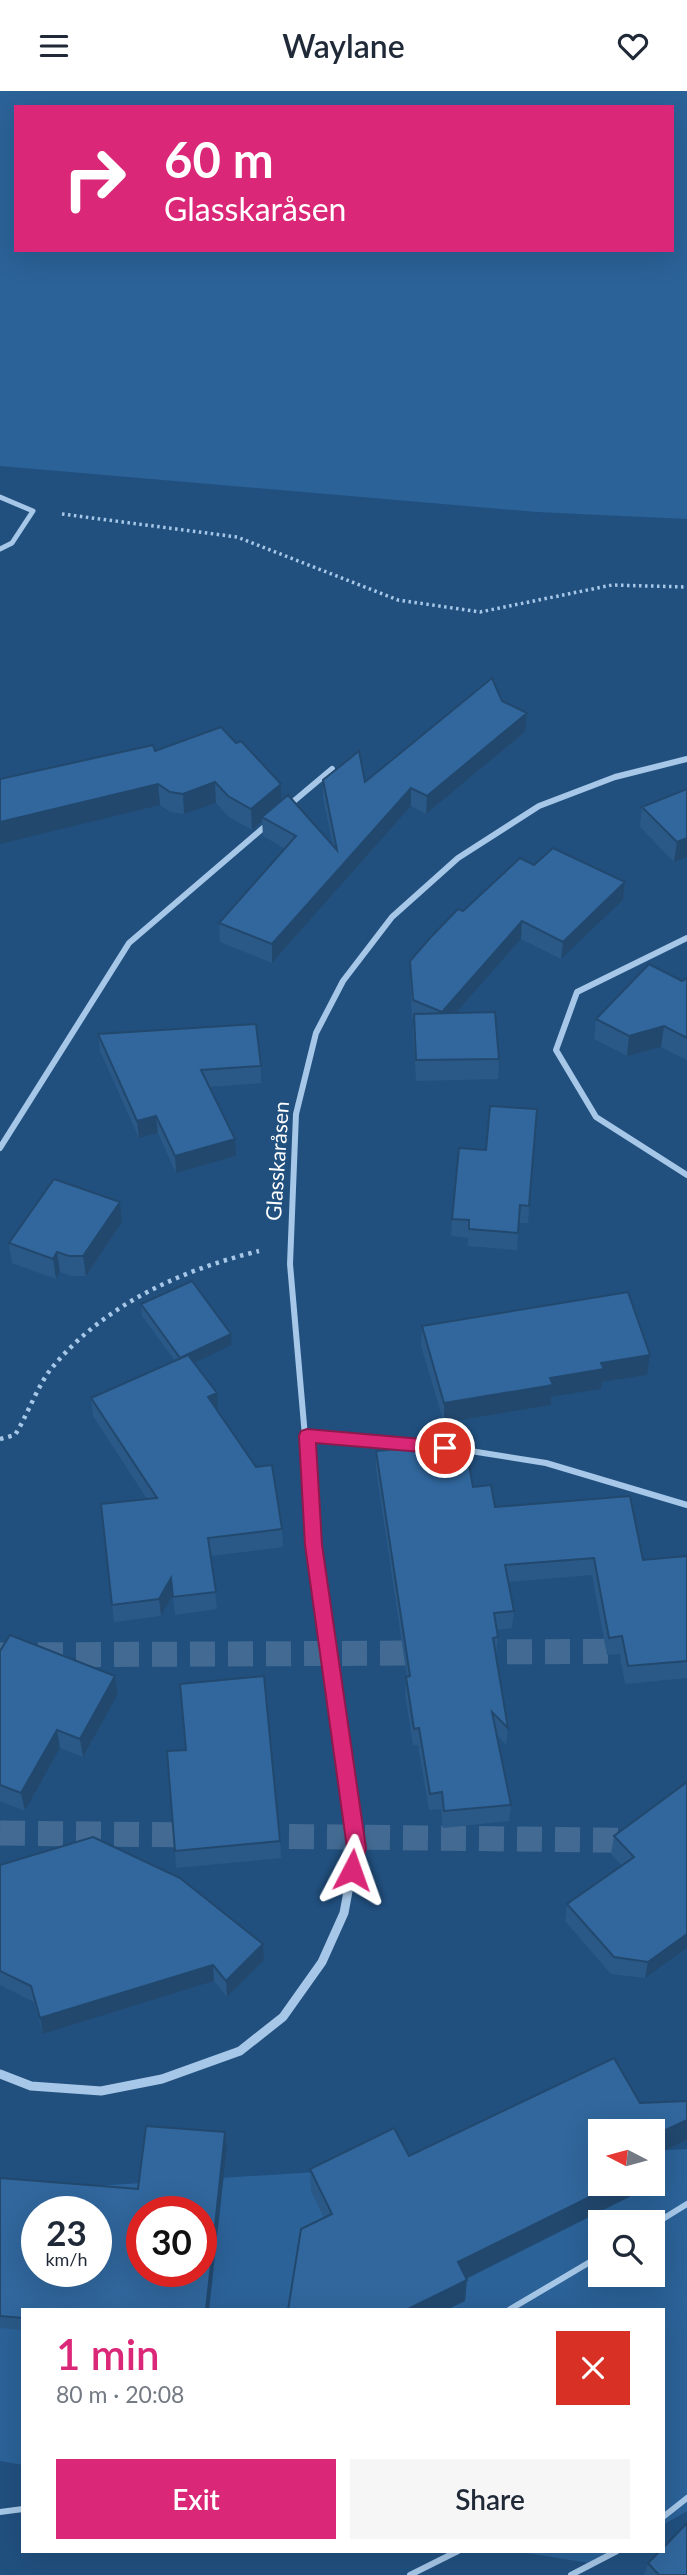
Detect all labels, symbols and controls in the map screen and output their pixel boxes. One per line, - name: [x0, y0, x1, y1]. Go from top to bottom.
- text: Waylane: [282, 26, 405, 65]
- icon: menu: [35, 27, 73, 65]
- icon: heart: [614, 27, 652, 65]
- text: 60 m: [164, 130, 274, 188]
- icon: right: [49, 133, 140, 224]
- text: Glasskaråsen: [164, 189, 346, 228]
- street label: Glasskaråsen: [260, 1100, 293, 1221]
- pin: [415, 1418, 475, 1478]
- icon: arrive: [426, 1429, 464, 1467]
- position arrow: [315, 1833, 389, 1907]
- north arrow: [588, 2119, 665, 2196]
- map controls: [588, 2119, 665, 2287]
- speed limit sign: 30: [126, 2196, 217, 2287]
- button: search: [588, 2210, 665, 2287]
- text: 23: [46, 2211, 87, 2253]
- text: km/h: [45, 2248, 88, 2270]
- text: 1 min: [56, 2329, 160, 2379]
- button: close: [556, 2331, 630, 2405]
- text: 80 m · 20:08: [56, 2380, 184, 2408]
- button: Exit: [56, 2459, 336, 2539]
- button: Share: [350, 2459, 630, 2539]

